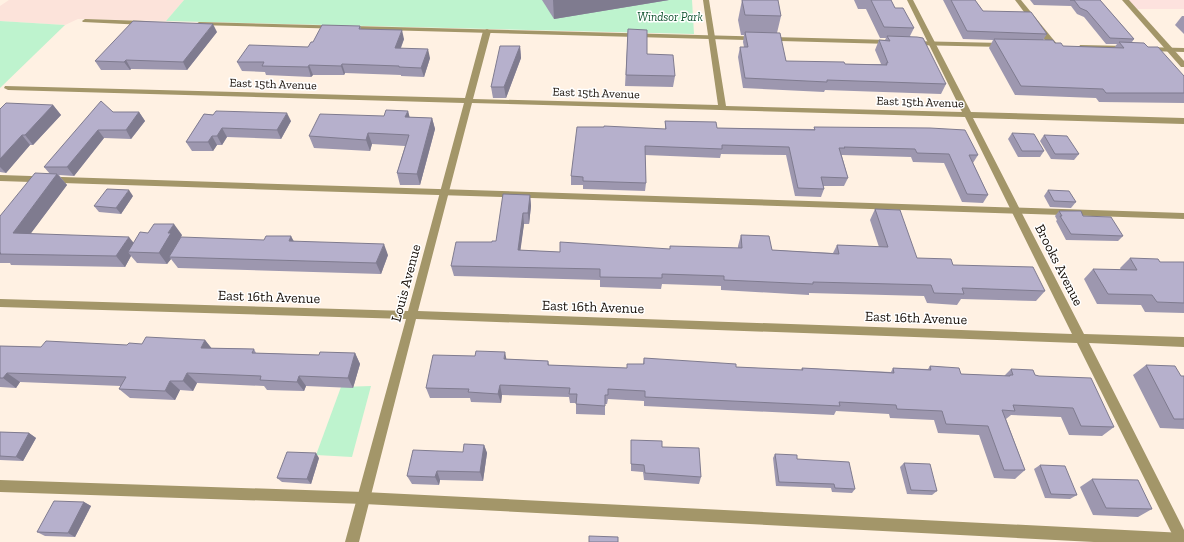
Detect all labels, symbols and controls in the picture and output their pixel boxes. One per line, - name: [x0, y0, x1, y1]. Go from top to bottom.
- park label: Windsor Park: [637, 10, 703, 24]
- street label: East 15th Avenue: [229, 75, 317, 93]
- street label: East 15th Avenue: [552, 84, 640, 102]
- street label: East 15th Avenue: [876, 93, 964, 111]
- street label: Brooks Avenue: [1031, 221, 1087, 309]
- street label: Louis Avenue: [387, 242, 425, 324]
- street label: East 16th Avenue: [218, 287, 321, 307]
- street label: East 16th Avenue: [542, 297, 645, 317]
- street label: East 16th Avenue: [865, 308, 968, 328]

